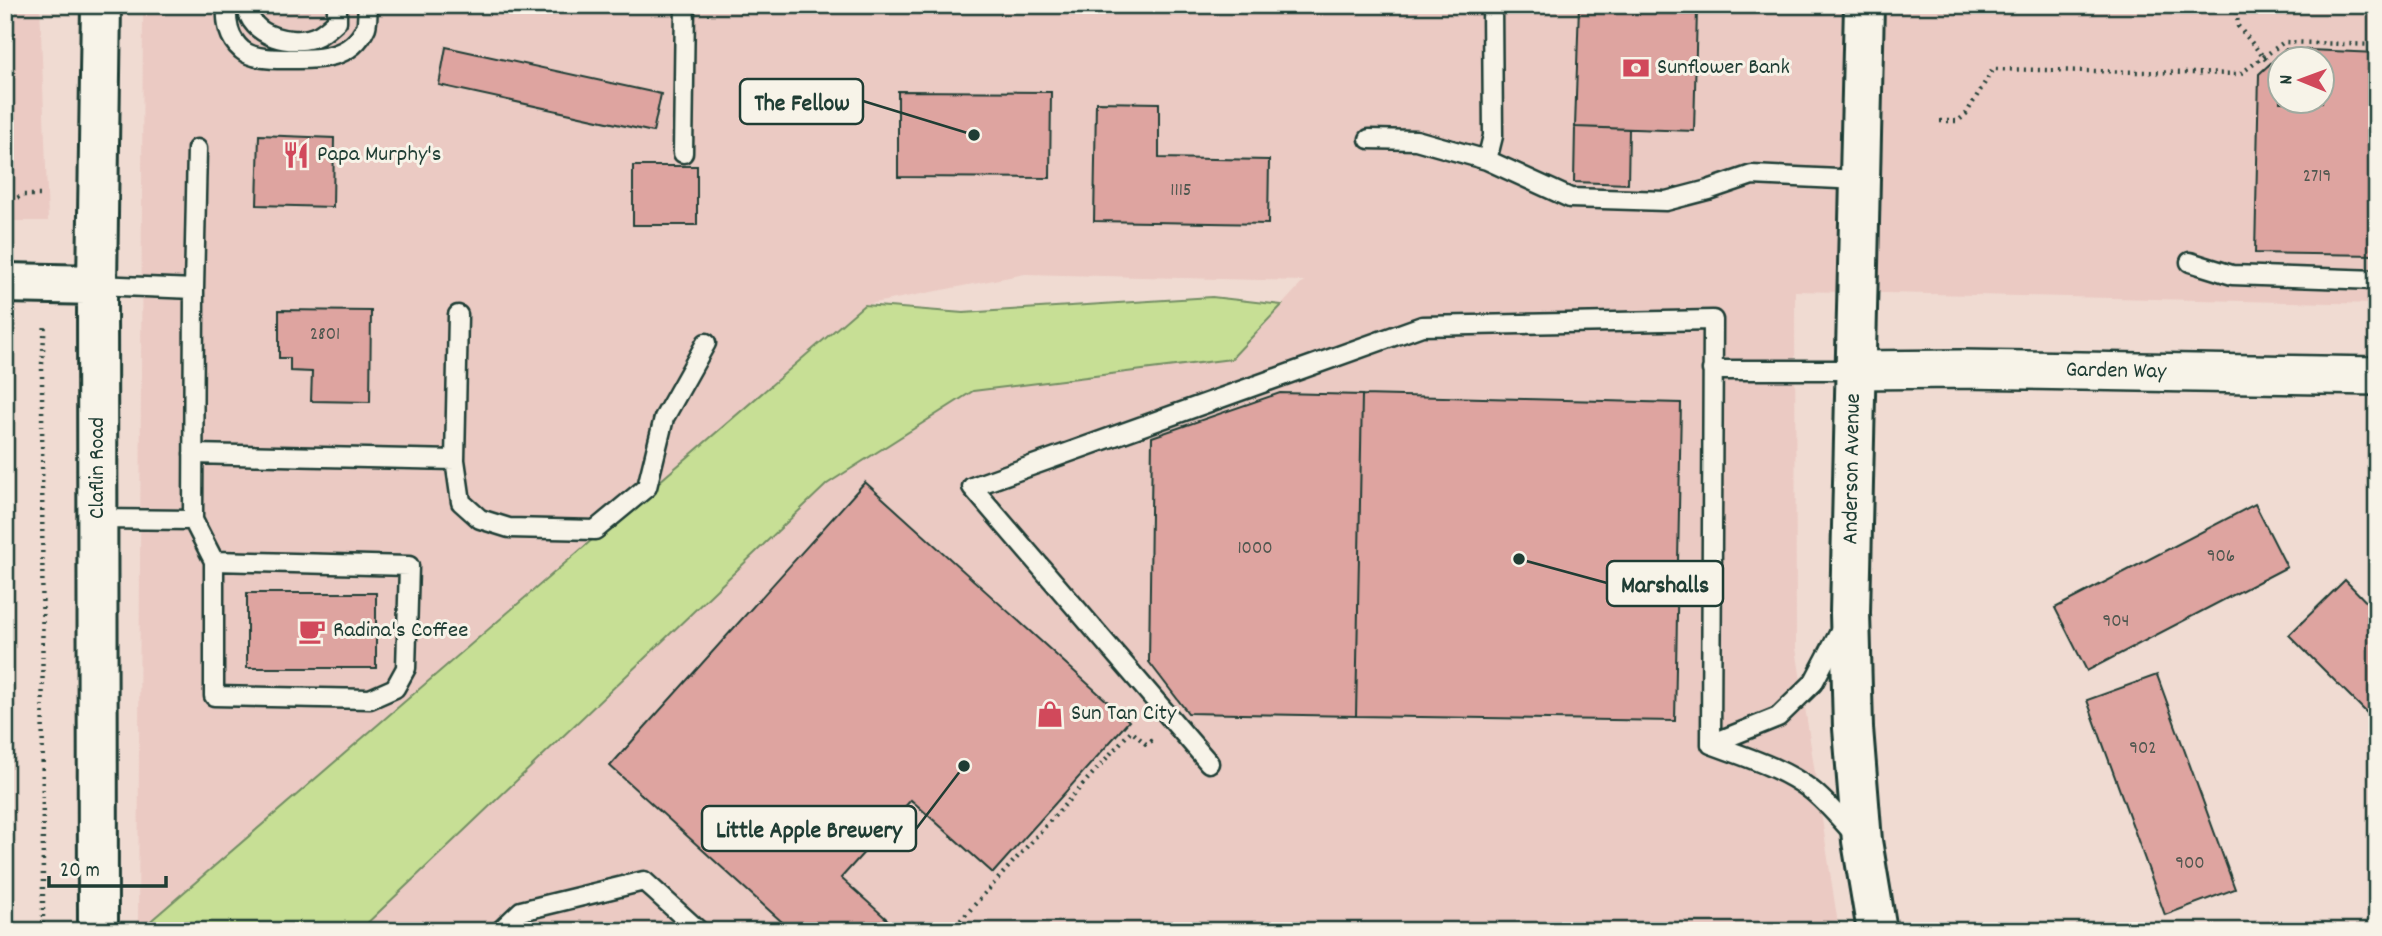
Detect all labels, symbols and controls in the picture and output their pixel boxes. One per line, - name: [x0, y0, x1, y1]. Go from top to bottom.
- north arrow: [2266, 46, 2336, 116]
- place label: Sunflower Bank: [1657, 52, 1790, 85]
- bank icon: Sunflower Bank: [1621, 53, 1651, 83]
- text: N: [2274, 75, 2301, 85]
- callout: The Fellow: [740, 79, 863, 124]
- text: The Fellow: [754, 88, 850, 122]
- place label: Papa Murphy's: [317, 139, 441, 172]
- restaurant icon: Papa Murphy's: [281, 140, 311, 170]
- house number: 2719: [2303, 164, 2331, 191]
- house number: 1115: [1170, 178, 1192, 205]
- house number: 2801: [310, 322, 340, 349]
- street label: Garden Way: [2065, 355, 2167, 389]
- street label: Anderson Avenue: [1835, 393, 1871, 545]
- street label: Claflin Road: [82, 417, 115, 519]
- house number: 1000: [1237, 536, 1273, 563]
- house number: 906: [2207, 544, 2235, 571]
- callout: Marshalls: [1607, 561, 1723, 606]
- text: Marshalls: [1621, 570, 1709, 604]
- house number: 904: [2103, 609, 2129, 636]
- place label: Radina's Coffee: [333, 615, 468, 648]
- cafe icon: Radina's Coffee: [297, 616, 327, 646]
- place label: Sun Tan City: [1071, 698, 1177, 731]
- shop icon: Sun Tan City: [1035, 699, 1065, 729]
- house number: 902: [2129, 736, 2157, 763]
- callout: Little Apple Brewery: [702, 806, 916, 851]
- text: Little Apple Brewery: [716, 815, 903, 849]
- scale bar: [49, 845, 166, 889]
- house number: 900: [2175, 851, 2205, 878]
- text: 20 m: [60, 857, 100, 887]

